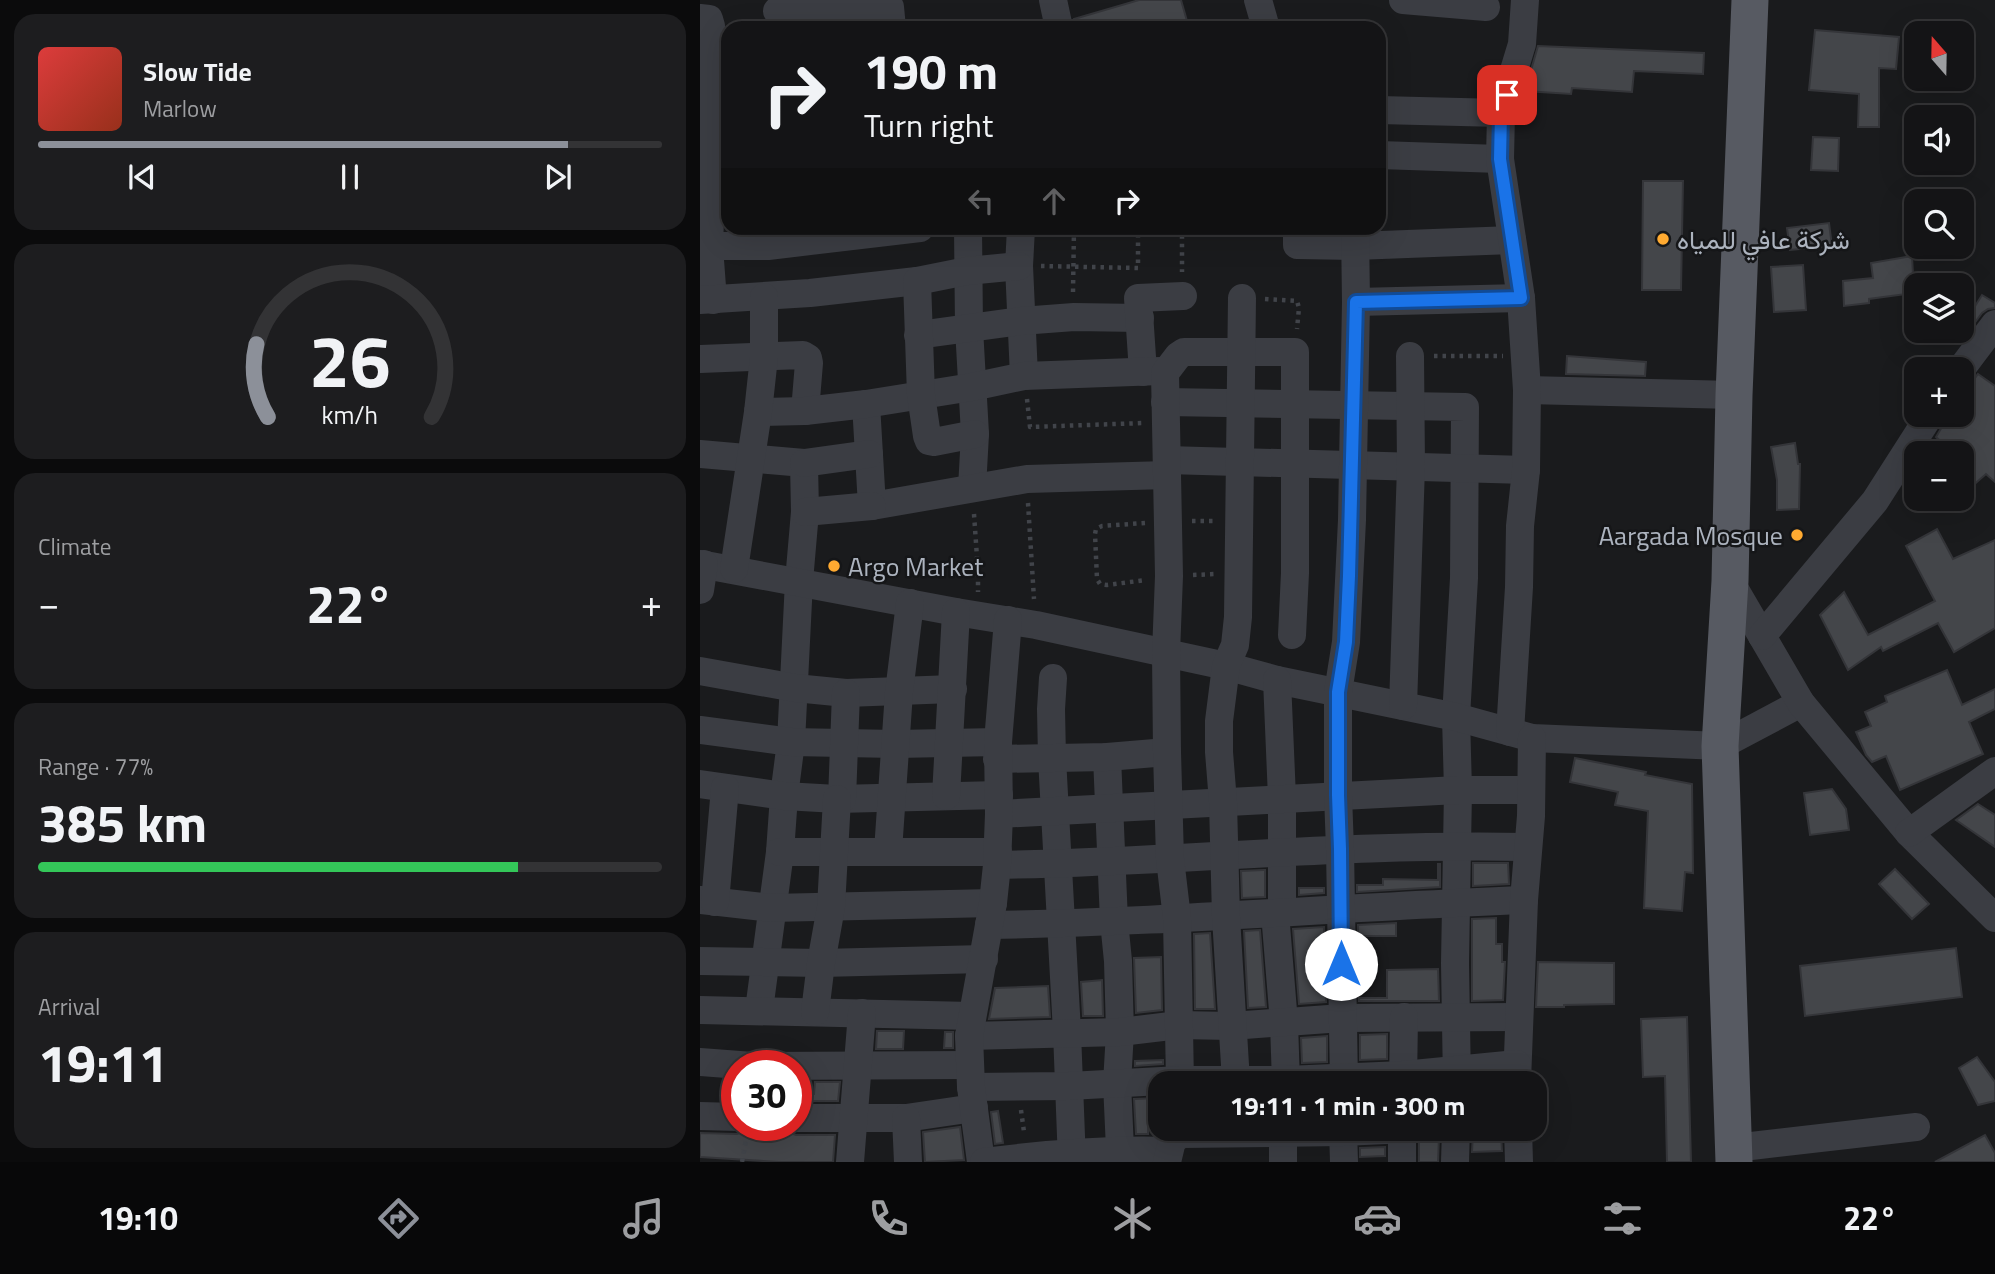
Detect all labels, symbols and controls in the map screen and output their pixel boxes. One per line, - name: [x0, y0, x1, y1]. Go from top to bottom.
- north arrow: [1904, 21, 1974, 91]
- map controls: [1904, 21, 1974, 511]
- text: 190 m: [864, 33, 998, 108]
- icon: right: [749, 49, 840, 140]
- text: Slow Tide: [143, 52, 252, 91]
- pin: [1477, 65, 1537, 125]
- icon: arrive: [1488, 76, 1526, 114]
- text: Marlow: [143, 91, 217, 126]
- text: Turn right: [864, 101, 993, 149]
- button: sound: [1904, 105, 1974, 175]
- icon: previous: [123, 158, 161, 196]
- icon: pause: [331, 158, 369, 196]
- icon: next: [539, 158, 577, 196]
- icon: left: [962, 182, 1000, 220]
- icon: ahead: [1035, 182, 1073, 220]
- icon: right: [1108, 182, 1146, 220]
- button: search: [1904, 189, 1974, 259]
- place label: شركة عافي للمياه: [1677, 220, 1850, 261]
- marker: شركة عافي للمياه: [1655, 231, 1671, 247]
- button: layers: [1904, 273, 1974, 343]
- text: 26: [309, 306, 391, 416]
- button: +: [1904, 357, 1974, 427]
- text: km/h: [322, 396, 378, 434]
- button: −: [1904, 441, 1974, 511]
- place label: Aargada Mosque: [1599, 516, 1783, 555]
- marker: Aargada Mosque: [1789, 527, 1805, 543]
- text: Climate: [38, 529, 111, 564]
- place label: Argo Market: [848, 547, 983, 586]
- marker: Argo Market: [826, 558, 842, 574]
- text: 22°: [306, 564, 394, 643]
- text: −: [38, 574, 59, 632]
- text: +: [641, 574, 662, 632]
- text: Range · 77%: [38, 749, 153, 784]
- text: 385 km: [38, 783, 207, 862]
- position arrow: [1304, 927, 1378, 1001]
- text: Arrival: [38, 989, 100, 1024]
- text: 19:11: [38, 1023, 168, 1102]
- speed limit sign: 30: [721, 1050, 812, 1141]
- text: 19:11 · 1 min · 300 m: [1230, 1086, 1465, 1125]
- text: 19:10: [98, 1194, 178, 1242]
- icon: directions: [374, 1194, 423, 1243]
- icon: music: [619, 1194, 668, 1243]
- icon: phone: [864, 1194, 913, 1243]
- icon: climate: [1108, 1194, 1157, 1243]
- icon: car: [1353, 1194, 1402, 1243]
- icon: filters: [1598, 1194, 1647, 1243]
- text: 22°: [1843, 1194, 1897, 1242]

